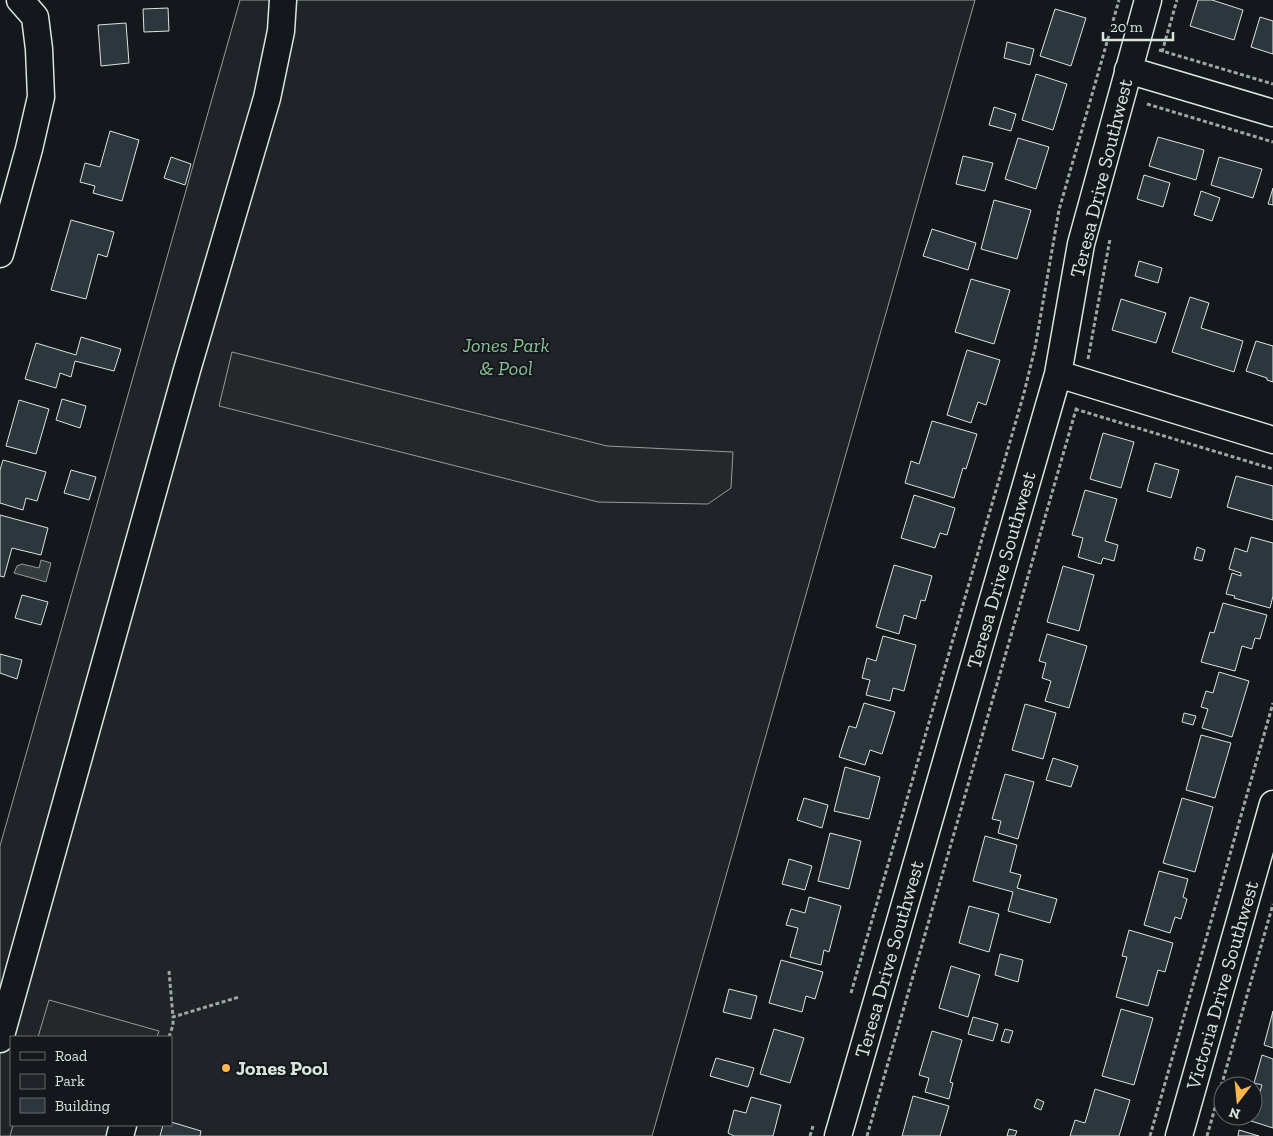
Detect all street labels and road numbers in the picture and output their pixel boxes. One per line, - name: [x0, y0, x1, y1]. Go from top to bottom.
- street label: Teresa Drive Southwest: [1065, 76, 1137, 280]
- street label: Teresa Drive Southwest: [961, 468, 1041, 671]
- street label: Teresa Drive Southwest: [849, 857, 929, 1060]
- street label: Victoria Drive Southwest: [1180, 877, 1263, 1093]

